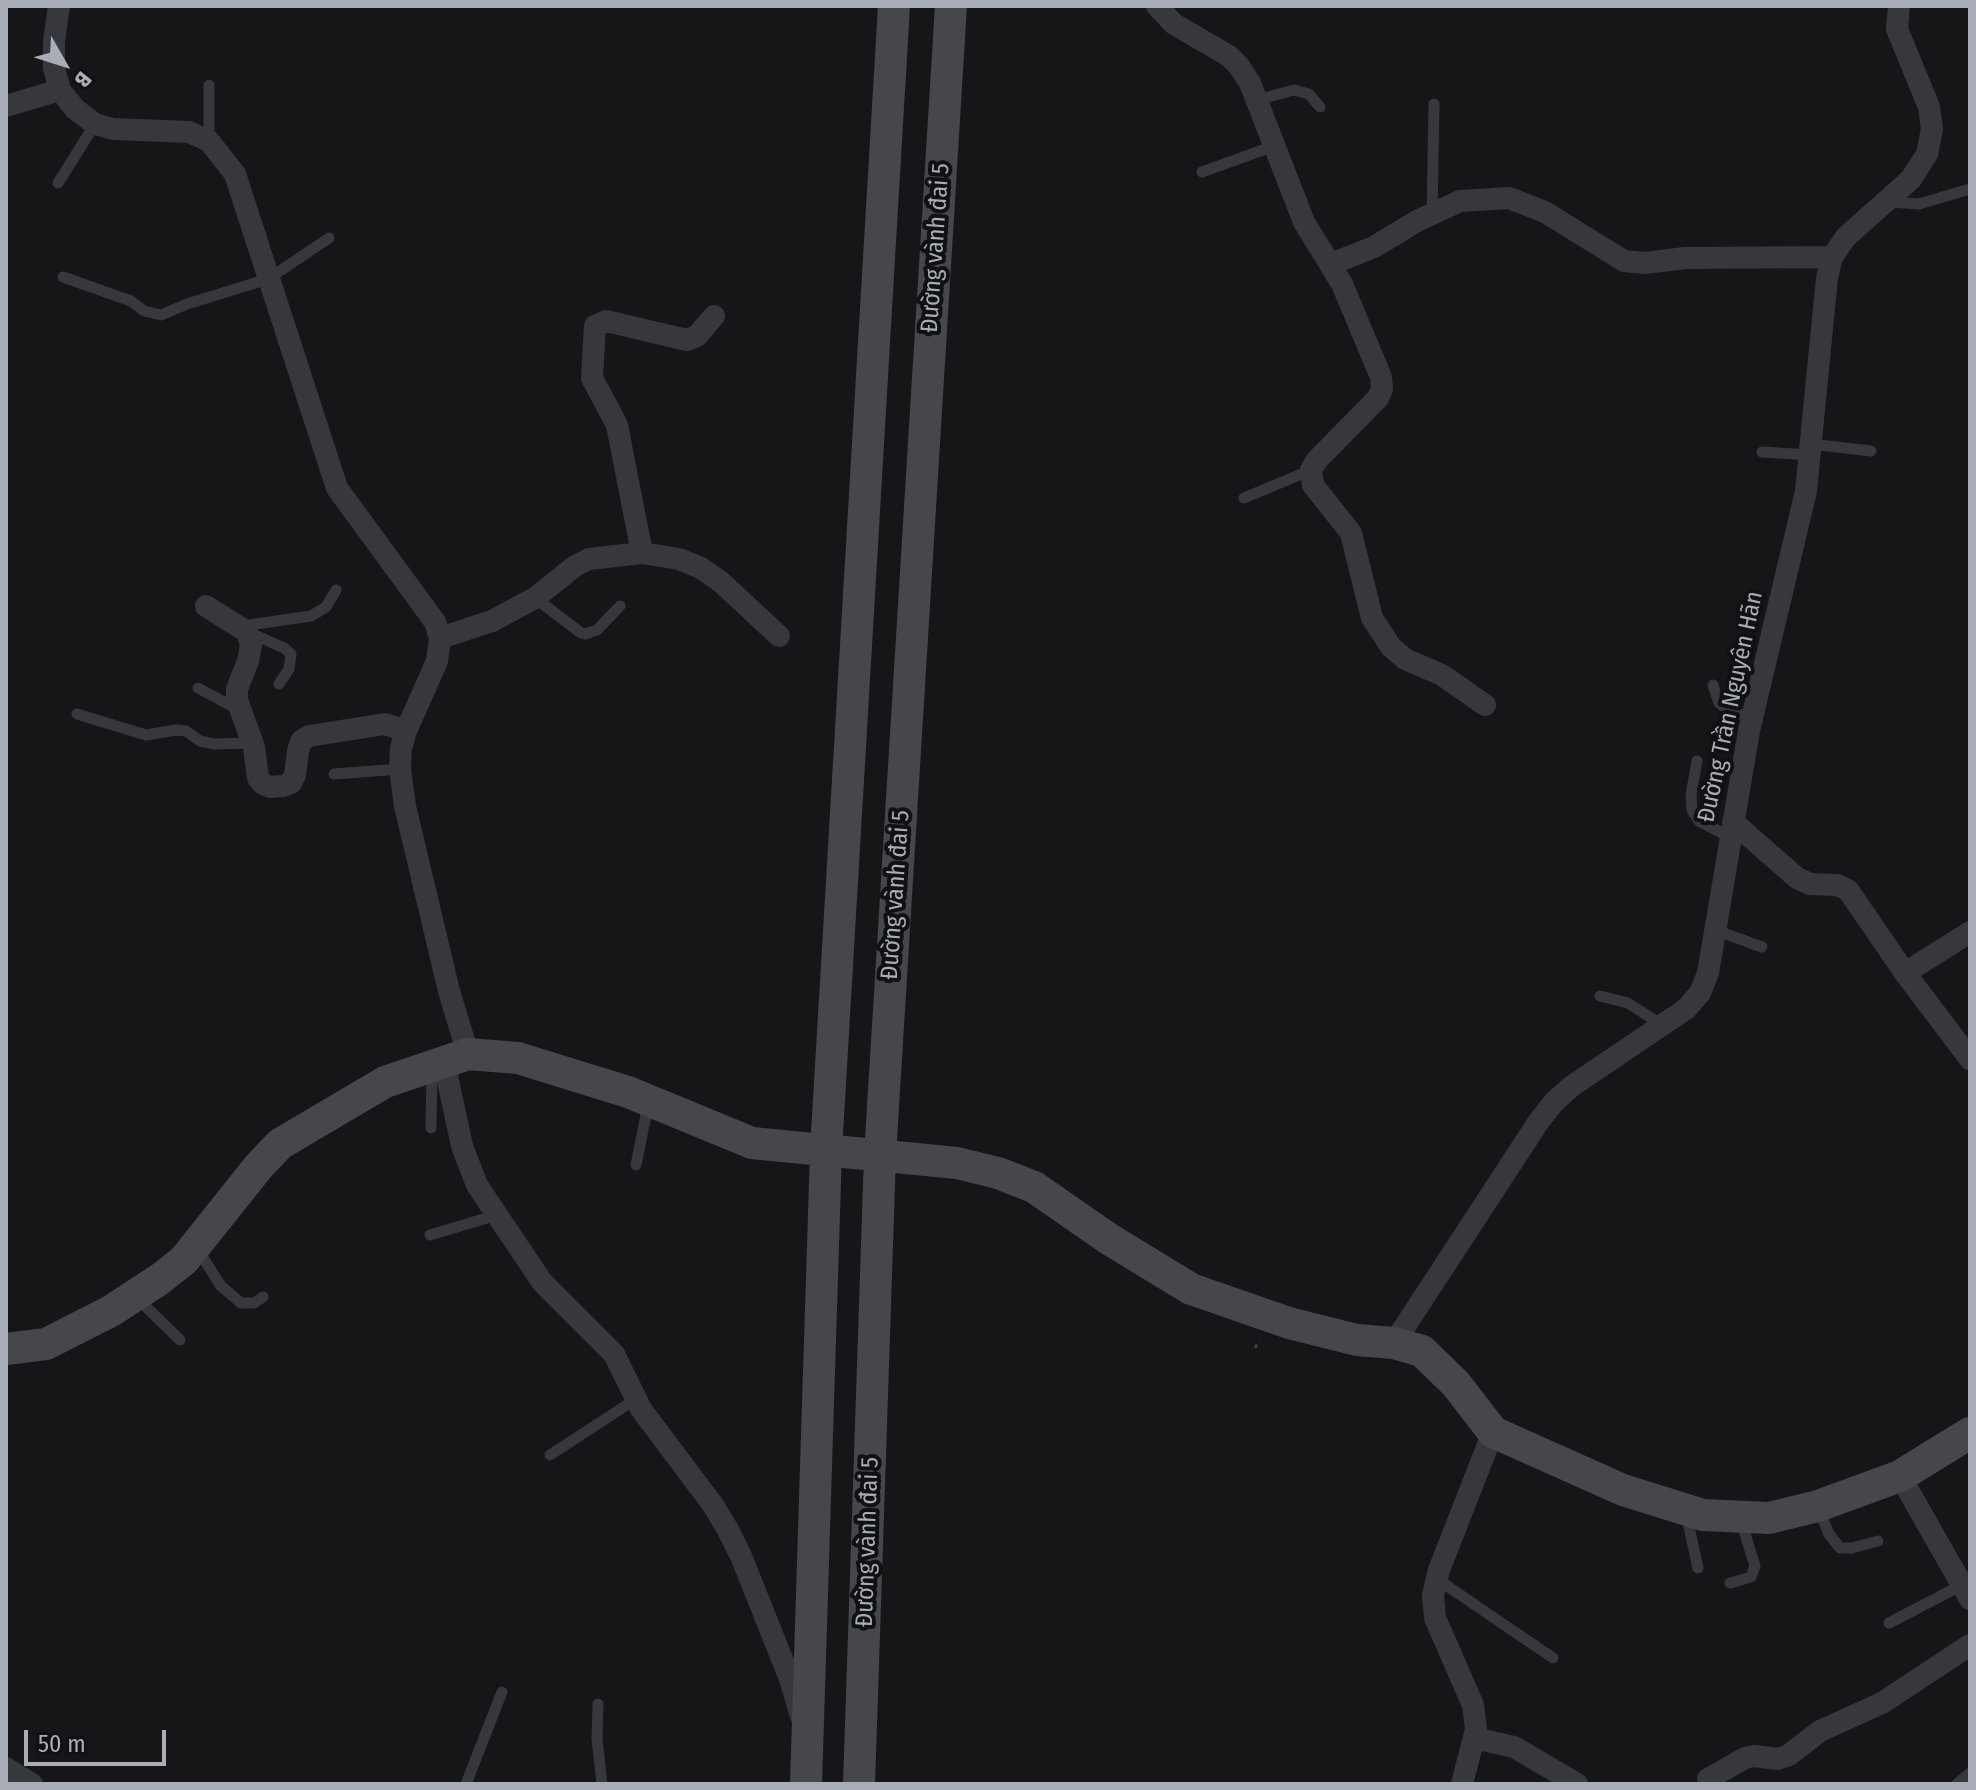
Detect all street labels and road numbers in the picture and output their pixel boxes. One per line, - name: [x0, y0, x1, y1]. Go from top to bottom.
- street label: Đường vành đai 5: [916, 162, 956, 334]
- street label: Đường Trần Nguyên Hãn: [1692, 589, 1770, 825]
- street label: Đường vành đai 5: [876, 809, 916, 981]
- street label: Đường vành đai 5: [851, 1457, 885, 1627]

